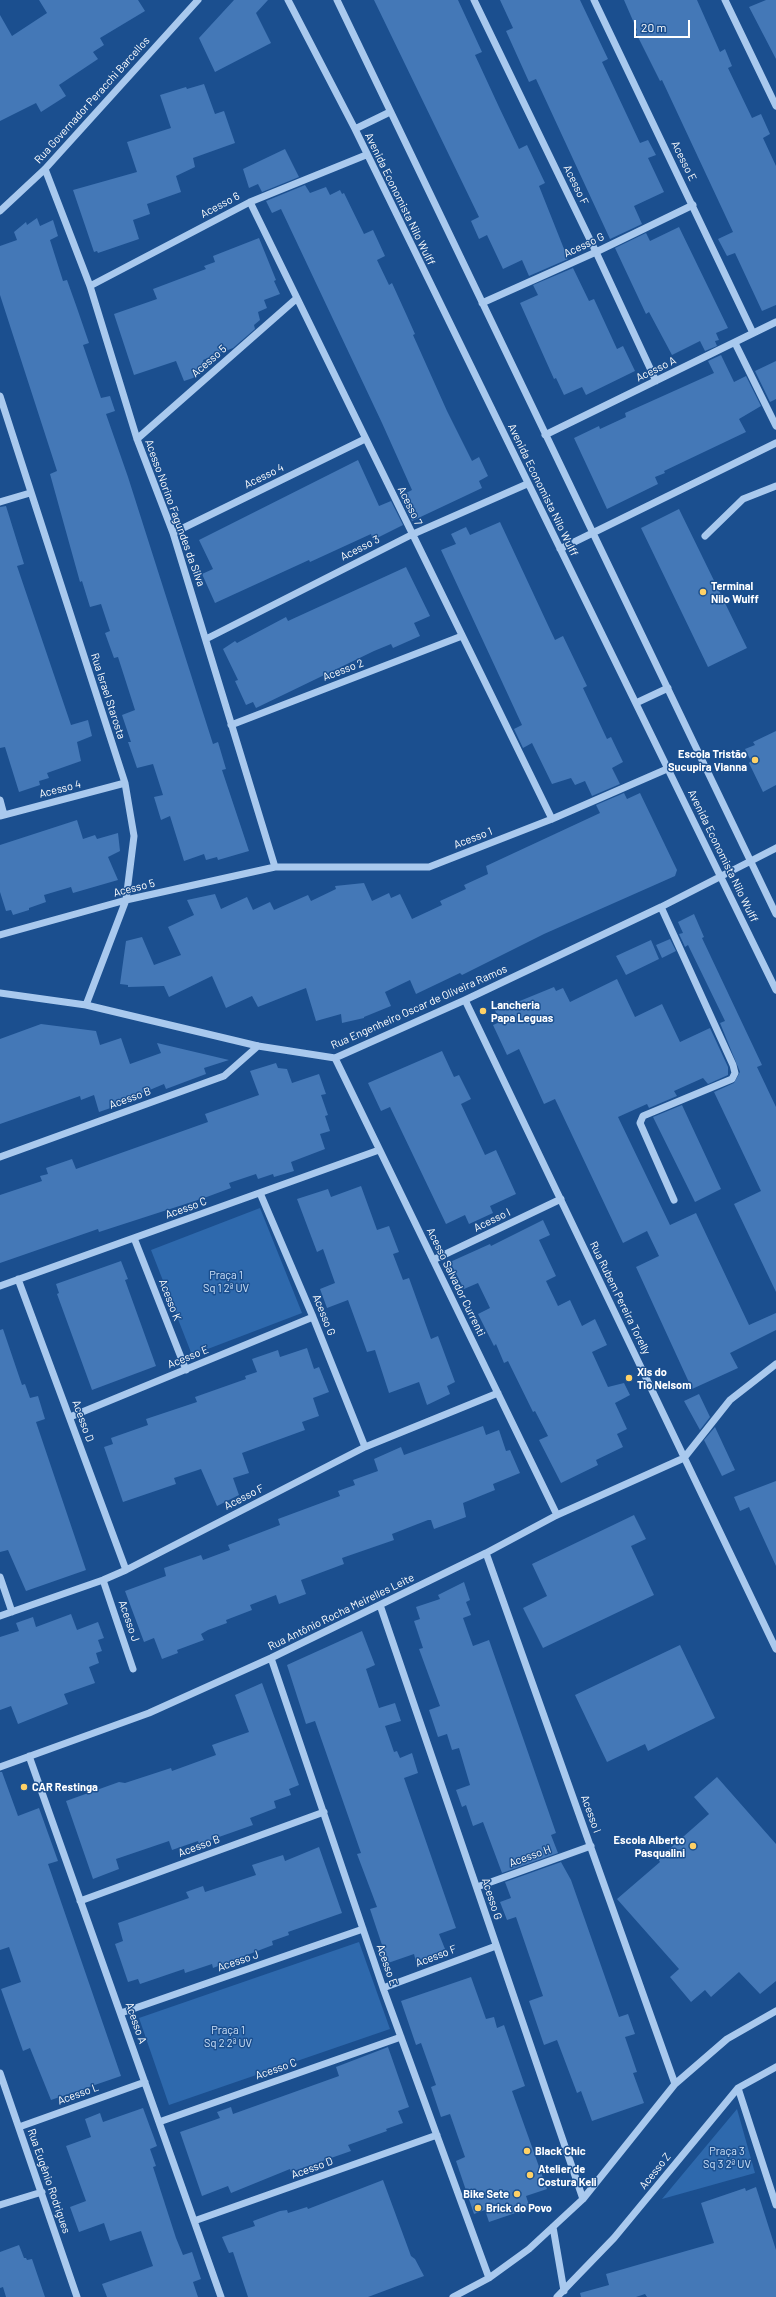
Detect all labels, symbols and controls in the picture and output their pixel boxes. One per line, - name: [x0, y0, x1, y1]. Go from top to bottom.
- scale bar: [636, 12, 692, 38]
- text: 20 m: [641, 20, 667, 34]
- street label: Rua Governador Peracchi Barcellos: [32, 34, 152, 166]
- street label: Avenida Economista Nilo Wulff: [362, 131, 438, 267]
- street label: Acesso E: [669, 139, 699, 183]
- street label: Acesso F: [561, 163, 591, 207]
- street label: Acesso 6: [198, 189, 242, 221]
- street label: Acesso G: [562, 230, 606, 260]
- street label: Acesso 5: [189, 342, 229, 380]
- street label: Acesso A: [634, 354, 678, 384]
- street label: Avenida Economista Nilo Wulff: [505, 422, 581, 558]
- street label: Acesso Norino Fagundes da Silva: [142, 438, 208, 588]
- street label: Acesso 4: [242, 461, 286, 491]
- street label: Acesso 7: [395, 484, 425, 528]
- street label: Acesso 3: [338, 533, 382, 563]
- place label: Terminal Nilo Wulff: [711, 579, 759, 605]
- marker: Terminal Nilo Wulff: [698, 587, 708, 597]
- street label: Rua Israel Starosta: [88, 651, 128, 741]
- street label: Acesso 2: [321, 656, 365, 684]
- place label: Escola Tristão Sucupira Vianna: [668, 747, 747, 773]
- marker: Escola Tristão Sucupira Vianna: [750, 755, 760, 765]
- street label: Acesso 4: [38, 777, 82, 801]
- street label: Avenida Economista Nilo Wulff: [685, 788, 761, 924]
- street label: Acesso 1: [452, 825, 494, 851]
- street label: Acesso 5: [112, 876, 156, 900]
- street label: Rua Engenheiro Oscar de Oliveira Ramos: [329, 962, 509, 1052]
- place label: Lancheria Papa Leguas: [491, 998, 553, 1024]
- marker: Lancheria Papa Leguas: [478, 1006, 488, 1016]
- street label: Acesso B: [107, 1084, 153, 1112]
- street label: Acesso C: [163, 1194, 209, 1222]
- street label: Acesso I: [471, 1205, 513, 1235]
- street label: Acesso Salvador Currenti: [424, 1226, 488, 1338]
- street label: Rua Rubem Pereira Torelly: [587, 1239, 653, 1357]
- park label: Praça 1 Sq 1 2ª UV: [203, 1268, 249, 1294]
- street label: Acesso K: [156, 1277, 184, 1323]
- street label: Acesso G: [310, 1292, 338, 1338]
- street label: Acesso E: [165, 1343, 211, 1371]
- place label: Xis do Tio Nelsom: [637, 1365, 691, 1391]
- marker: Xis do Tio Nelsom: [624, 1373, 634, 1383]
- street label: Acesso D: [69, 1398, 97, 1444]
- street label: Acesso F: [222, 1481, 266, 1513]
- street label: Rua Antônio Rocha Meirelles Leite: [266, 1571, 416, 1653]
- street label: Acesso J: [116, 1599, 142, 1643]
- place label: CAR Restinga: [32, 1780, 98, 1794]
- marker: CAR Restinga: [19, 1782, 29, 1792]
- street label: Acesso I: [578, 1793, 604, 1835]
- street label: Acesso B: [176, 1832, 222, 1860]
- place label: Escola Alberto Pasqualini: [614, 1833, 685, 1859]
- marker: Escola Alberto Pasqualini: [688, 1841, 698, 1851]
- street label: Acesso H: [507, 1842, 553, 1870]
- street label: Acesso G: [479, 1876, 505, 1922]
- street label: Acesso E: [374, 1942, 400, 1988]
- street label: Acesso F: [414, 1942, 458, 1970]
- street label: Acesso J: [216, 1948, 260, 1974]
- street label: Acesso A: [123, 2000, 149, 2046]
- park label: Praça 1 Sq 2 2ª UV: [204, 2023, 252, 2049]
- street label: Acesso C: [253, 2056, 299, 2082]
- street label: Acesso L: [56, 2080, 100, 2108]
- street label: Rua Eugênio Rodrigues: [25, 2127, 73, 2235]
- place label: Black Chic: [535, 2144, 586, 2158]
- park label: Praça 3 Sq 3 2ª UV: [703, 2144, 751, 2170]
- marker: Black Chic: [522, 2146, 532, 2156]
- street label: Acesso Z: [636, 2150, 674, 2192]
- street label: Acesso D: [289, 2154, 335, 2182]
- place label: Atelier de Costura Keli: [538, 2162, 597, 2188]
- marker: Atelier de Costura Keli: [525, 2170, 535, 2180]
- place label: Bike Sete: [463, 2187, 509, 2201]
- marker: Bike Sete: [512, 2189, 522, 2199]
- place label: Brick do Povo: [486, 2201, 552, 2215]
- marker: Brick do Povo: [473, 2203, 483, 2213]

